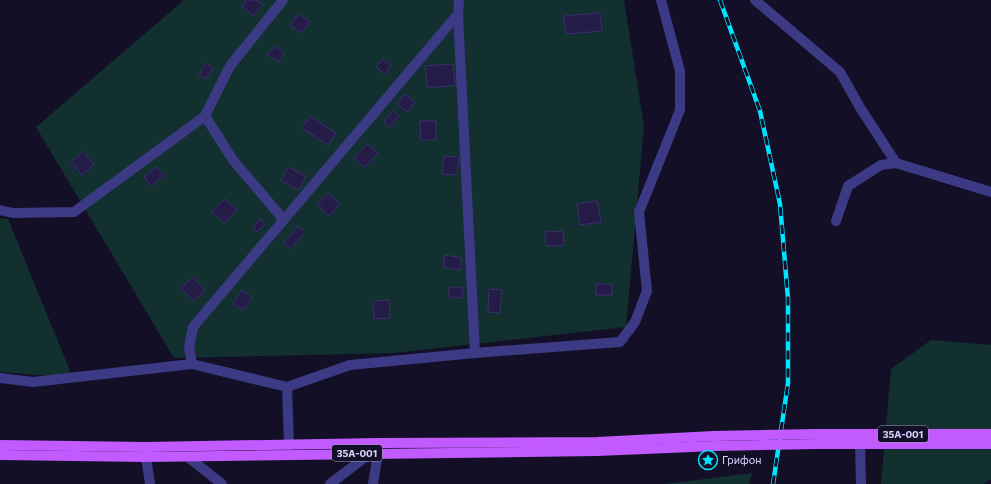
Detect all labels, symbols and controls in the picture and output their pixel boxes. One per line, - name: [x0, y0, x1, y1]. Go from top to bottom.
- road number: 35А-001: [878, 426, 928, 442]
- road number: 35А-001: [332, 445, 382, 461]
- place icon: Грифон: [697, 449, 719, 471]
- place label: Грифон: [722, 453, 762, 466]

